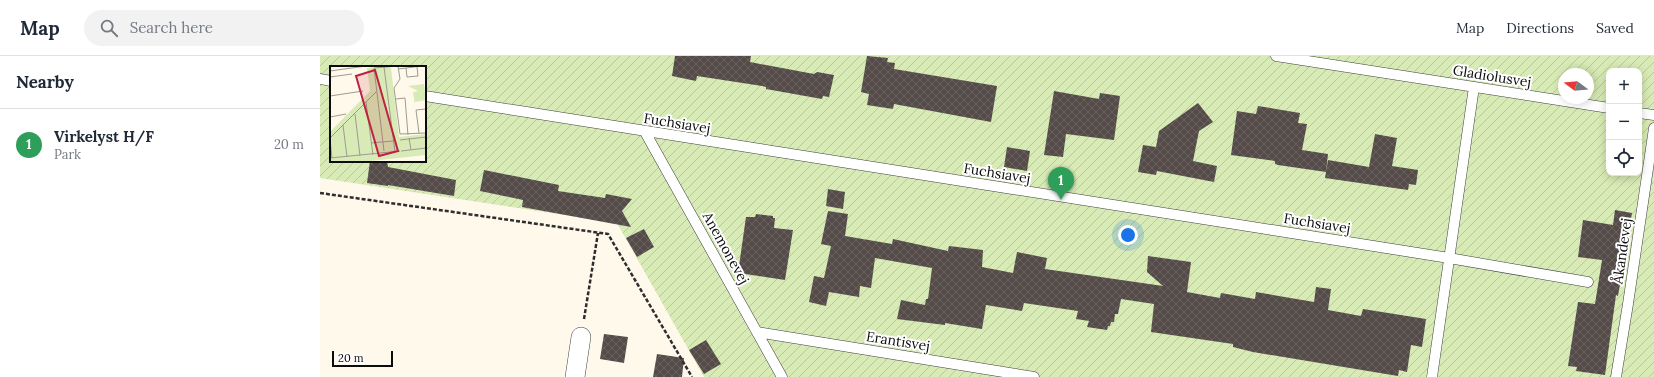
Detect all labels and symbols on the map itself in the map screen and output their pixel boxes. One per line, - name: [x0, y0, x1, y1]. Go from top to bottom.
- street label: Gladiolusvej: [1452, 61, 1532, 91]
- inset map: [330, 66, 426, 162]
- north arrow: [1558, 68, 1594, 104]
- street label: Fuchsiavej: [642, 109, 712, 137]
- street label: Fuchsiavej: [962, 159, 1032, 187]
- pin: 1: [1048, 167, 1074, 200]
- street label: Anemonevej: [698, 208, 753, 287]
- street label: Fuchsiavej: [1282, 209, 1352, 237]
- street label: Åkandevej: [1608, 217, 1636, 286]
- your location: [1118, 225, 1138, 245]
- street label: Erantisvej: [865, 327, 931, 355]
- scale bar: [332, 349, 393, 368]

